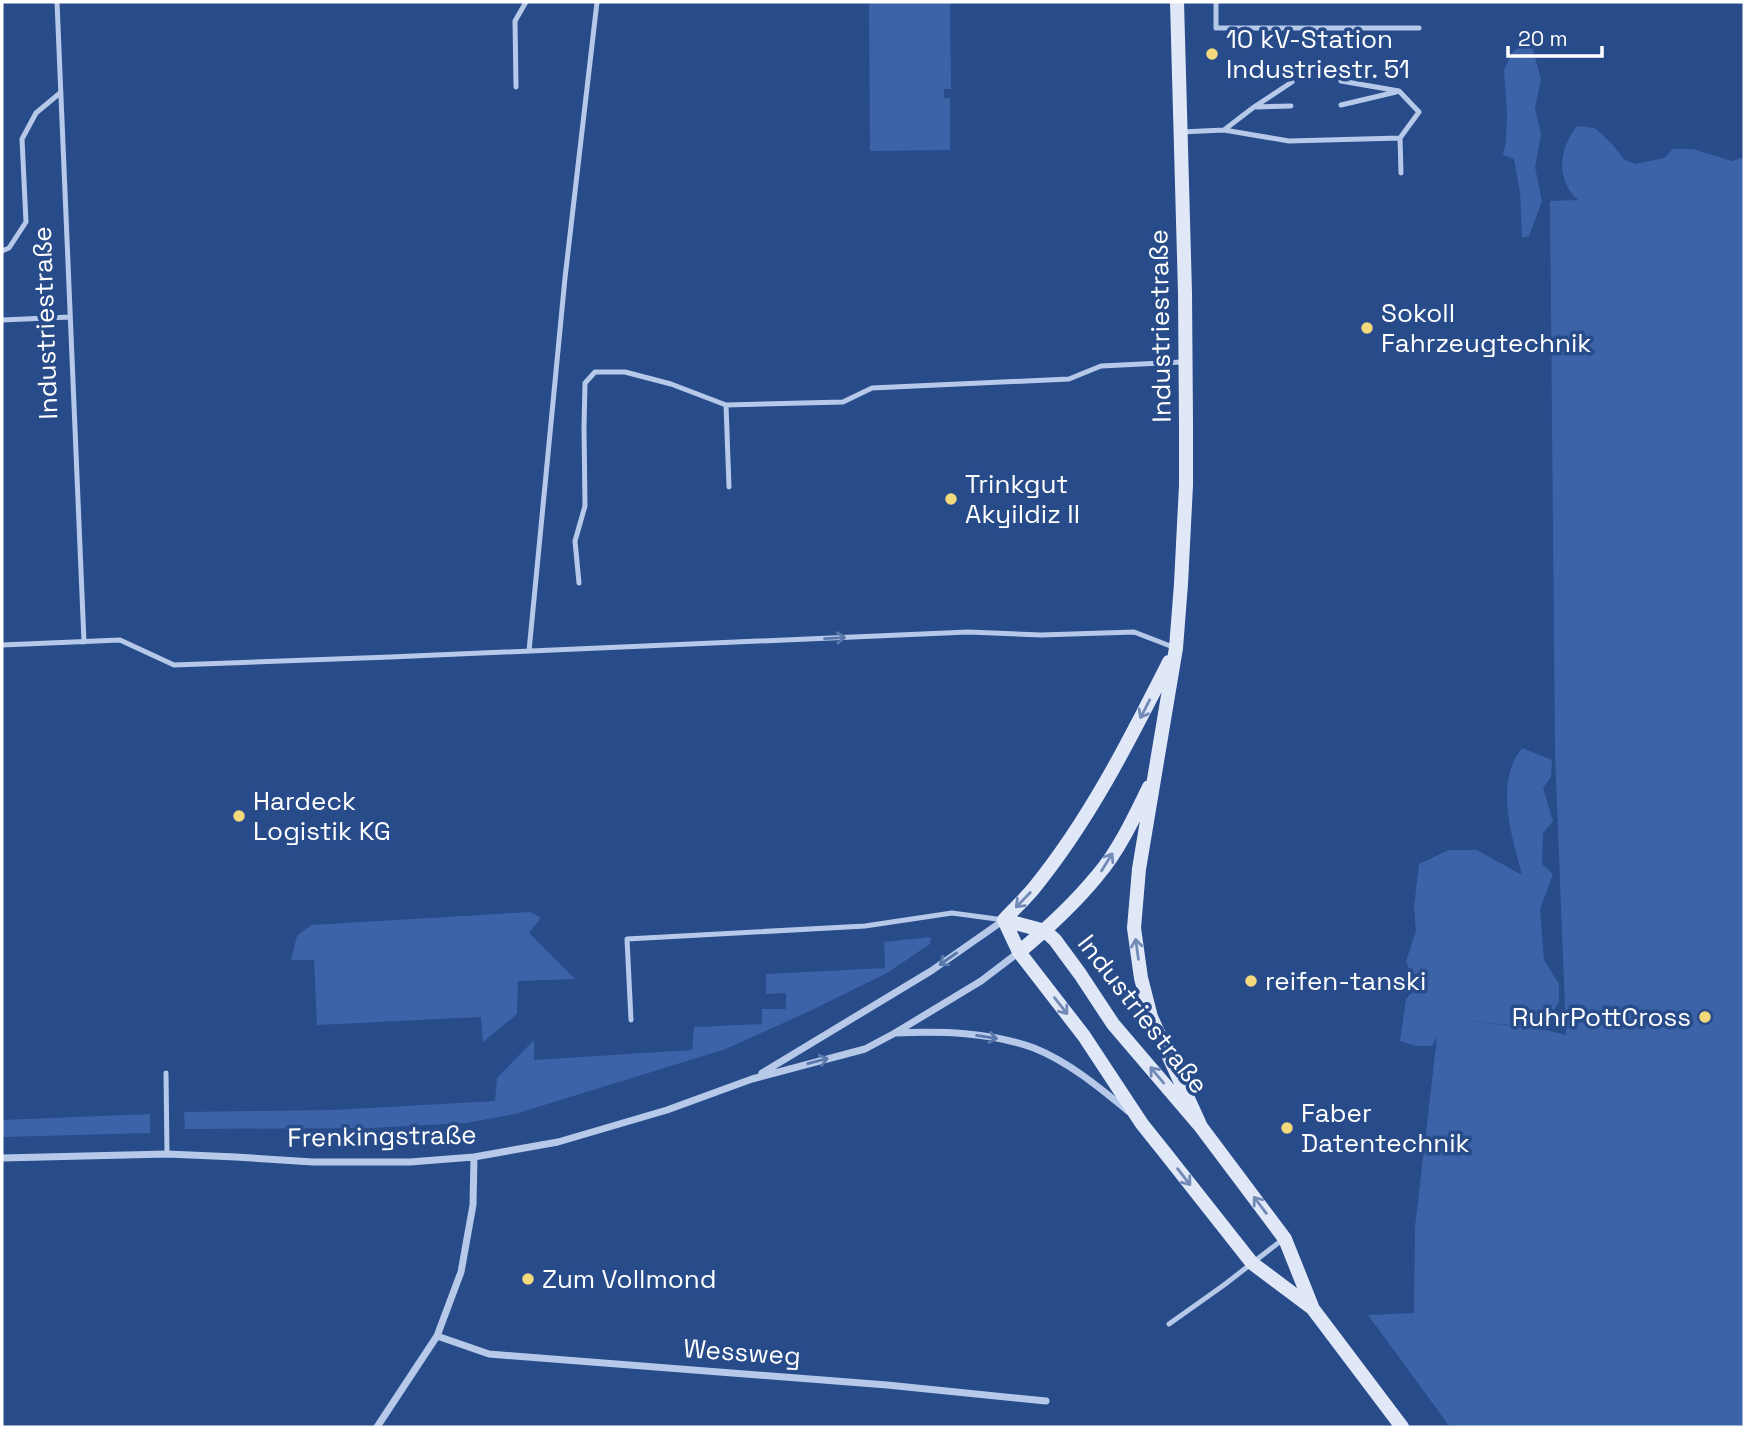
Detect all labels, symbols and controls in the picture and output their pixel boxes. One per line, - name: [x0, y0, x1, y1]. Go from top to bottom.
- scale bar: [1508, 14, 1602, 58]
- place label: 10 kV-Station Industriestr. 51: [1226, 22, 1410, 86]
- text: 20 m: [1518, 25, 1568, 52]
- marker: 10 kV-Station Industriestr. 51: [1204, 46, 1220, 62]
- street label: Industriestraße: [25, 226, 65, 420]
- street label: Industriestraße: [1141, 229, 1179, 423]
- place label: Sokoll Fahrzeugtechnik: [1381, 296, 1591, 360]
- marker: Sokoll Fahrzeugtechnik: [1359, 320, 1375, 336]
- place label: Trinkgut Akyildiz II: [965, 467, 1080, 531]
- marker: Trinkgut Akyildiz II: [943, 491, 959, 507]
- one-way arrow: [823, 631, 846, 644]
- one-way arrow: [1138, 698, 1152, 719]
- place label: Hardeck Logistik KG: [253, 784, 391, 848]
- marker: Hardeck Logistik KG: [231, 808, 247, 824]
- one-way arrow: [1100, 853, 1114, 872]
- one-way arrow: [1014, 891, 1031, 908]
- street label: Industriestraße: [1070, 927, 1216, 1101]
- one-way arrow: [1131, 938, 1144, 961]
- one-way arrow: [939, 952, 958, 966]
- place label: reifen-tanski: [1265, 964, 1426, 998]
- marker: reifen-tanski: [1243, 973, 1259, 989]
- one-way arrow: [1053, 996, 1068, 1015]
- place label: RuhrPottCross: [1512, 1000, 1691, 1034]
- marker: RuhrPottCross: [1697, 1009, 1713, 1025]
- one-way arrow: [975, 1031, 998, 1044]
- one-way arrow: [807, 1054, 829, 1067]
- one-way arrow: [1149, 1067, 1165, 1085]
- place label: Faber Datentechnik: [1301, 1096, 1470, 1160]
- street label: Frenkingstraße: [287, 1117, 477, 1155]
- marker: Faber Datentechnik: [1279, 1120, 1295, 1136]
- one-way arrow: [1177, 1168, 1192, 1186]
- one-way arrow: [1252, 1196, 1267, 1215]
- place label: Zum Vollmond: [542, 1262, 717, 1296]
- marker: Zum Vollmond: [520, 1271, 536, 1287]
- street label: Wessweg: [682, 1331, 802, 1373]

